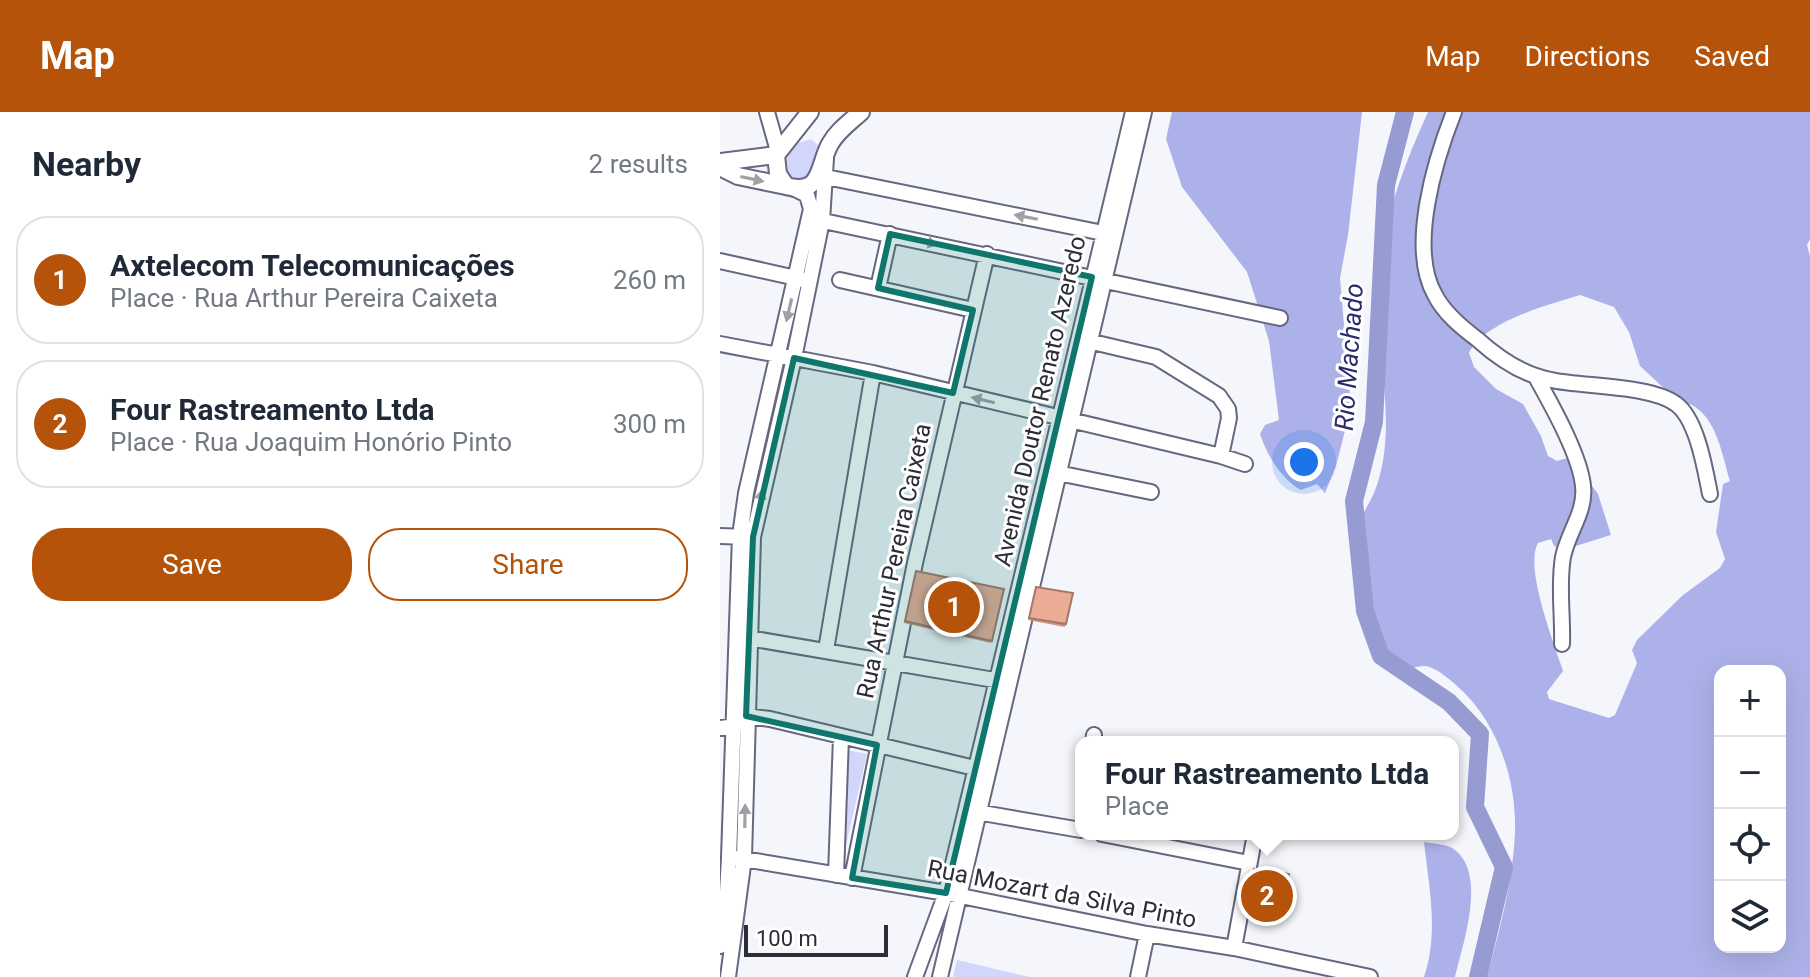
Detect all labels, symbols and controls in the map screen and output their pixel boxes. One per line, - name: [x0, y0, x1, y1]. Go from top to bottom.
- text: Map: [40, 34, 115, 78]
- text: Map: [1425, 40, 1481, 73]
- text: Directions: [1525, 40, 1650, 73]
- text: Saved: [1694, 40, 1770, 73]
- text: Nearby: [32, 144, 141, 184]
- text: 2 results: [589, 149, 688, 179]
- one-way arrow: [740, 173, 765, 186]
- one-way arrow: [1013, 210, 1038, 222]
- street label: Avenida Doutor Renato Azeredo: [988, 233, 1092, 569]
- one-way arrow: [914, 236, 939, 249]
- text: Axtelecom Telecomunicações: [110, 248, 515, 283]
- text: 1: [53, 265, 67, 295]
- text: 260 m: [613, 265, 686, 295]
- water label: Rio Machado: [1329, 282, 1369, 432]
- text: Place · Rua Arthur Pereira Caixeta: [110, 283, 498, 313]
- one-way arrow: [782, 298, 795, 323]
- text: Four Rastreamento Ltda: [110, 392, 435, 427]
- one-way arrow: [970, 393, 995, 406]
- text: 2: [53, 409, 67, 439]
- text: 300 m: [613, 409, 686, 439]
- street label: Rua Arthur Pereira Caixeta: [851, 421, 937, 701]
- text: Place · Rua Joaquim Honório Pinto: [110, 427, 512, 457]
- your location: [1284, 442, 1324, 482]
- one-way arrow: [754, 488, 767, 513]
- button: Save: [32, 528, 352, 601]
- button: Share: [368, 528, 688, 601]
- pin: 1: [928, 577, 980, 637]
- map controls: [1714, 665, 1786, 953]
- button: +: [1714, 665, 1786, 737]
- popup: [1075, 736, 1459, 840]
- button: −: [1714, 737, 1786, 809]
- text: Four Rastreamento Ltda: [1105, 756, 1429, 791]
- text: Place: [1105, 791, 1169, 821]
- one-way arrow: [738, 803, 751, 828]
- button: locate: [1714, 809, 1786, 881]
- street label: Rua Mozart da Silva Pinto: [925, 854, 1199, 934]
- pin: 2: [1241, 866, 1293, 926]
- button: layers: [1714, 881, 1786, 953]
- scale bar: [744, 921, 888, 957]
- text: 100 m: [756, 926, 818, 951]

